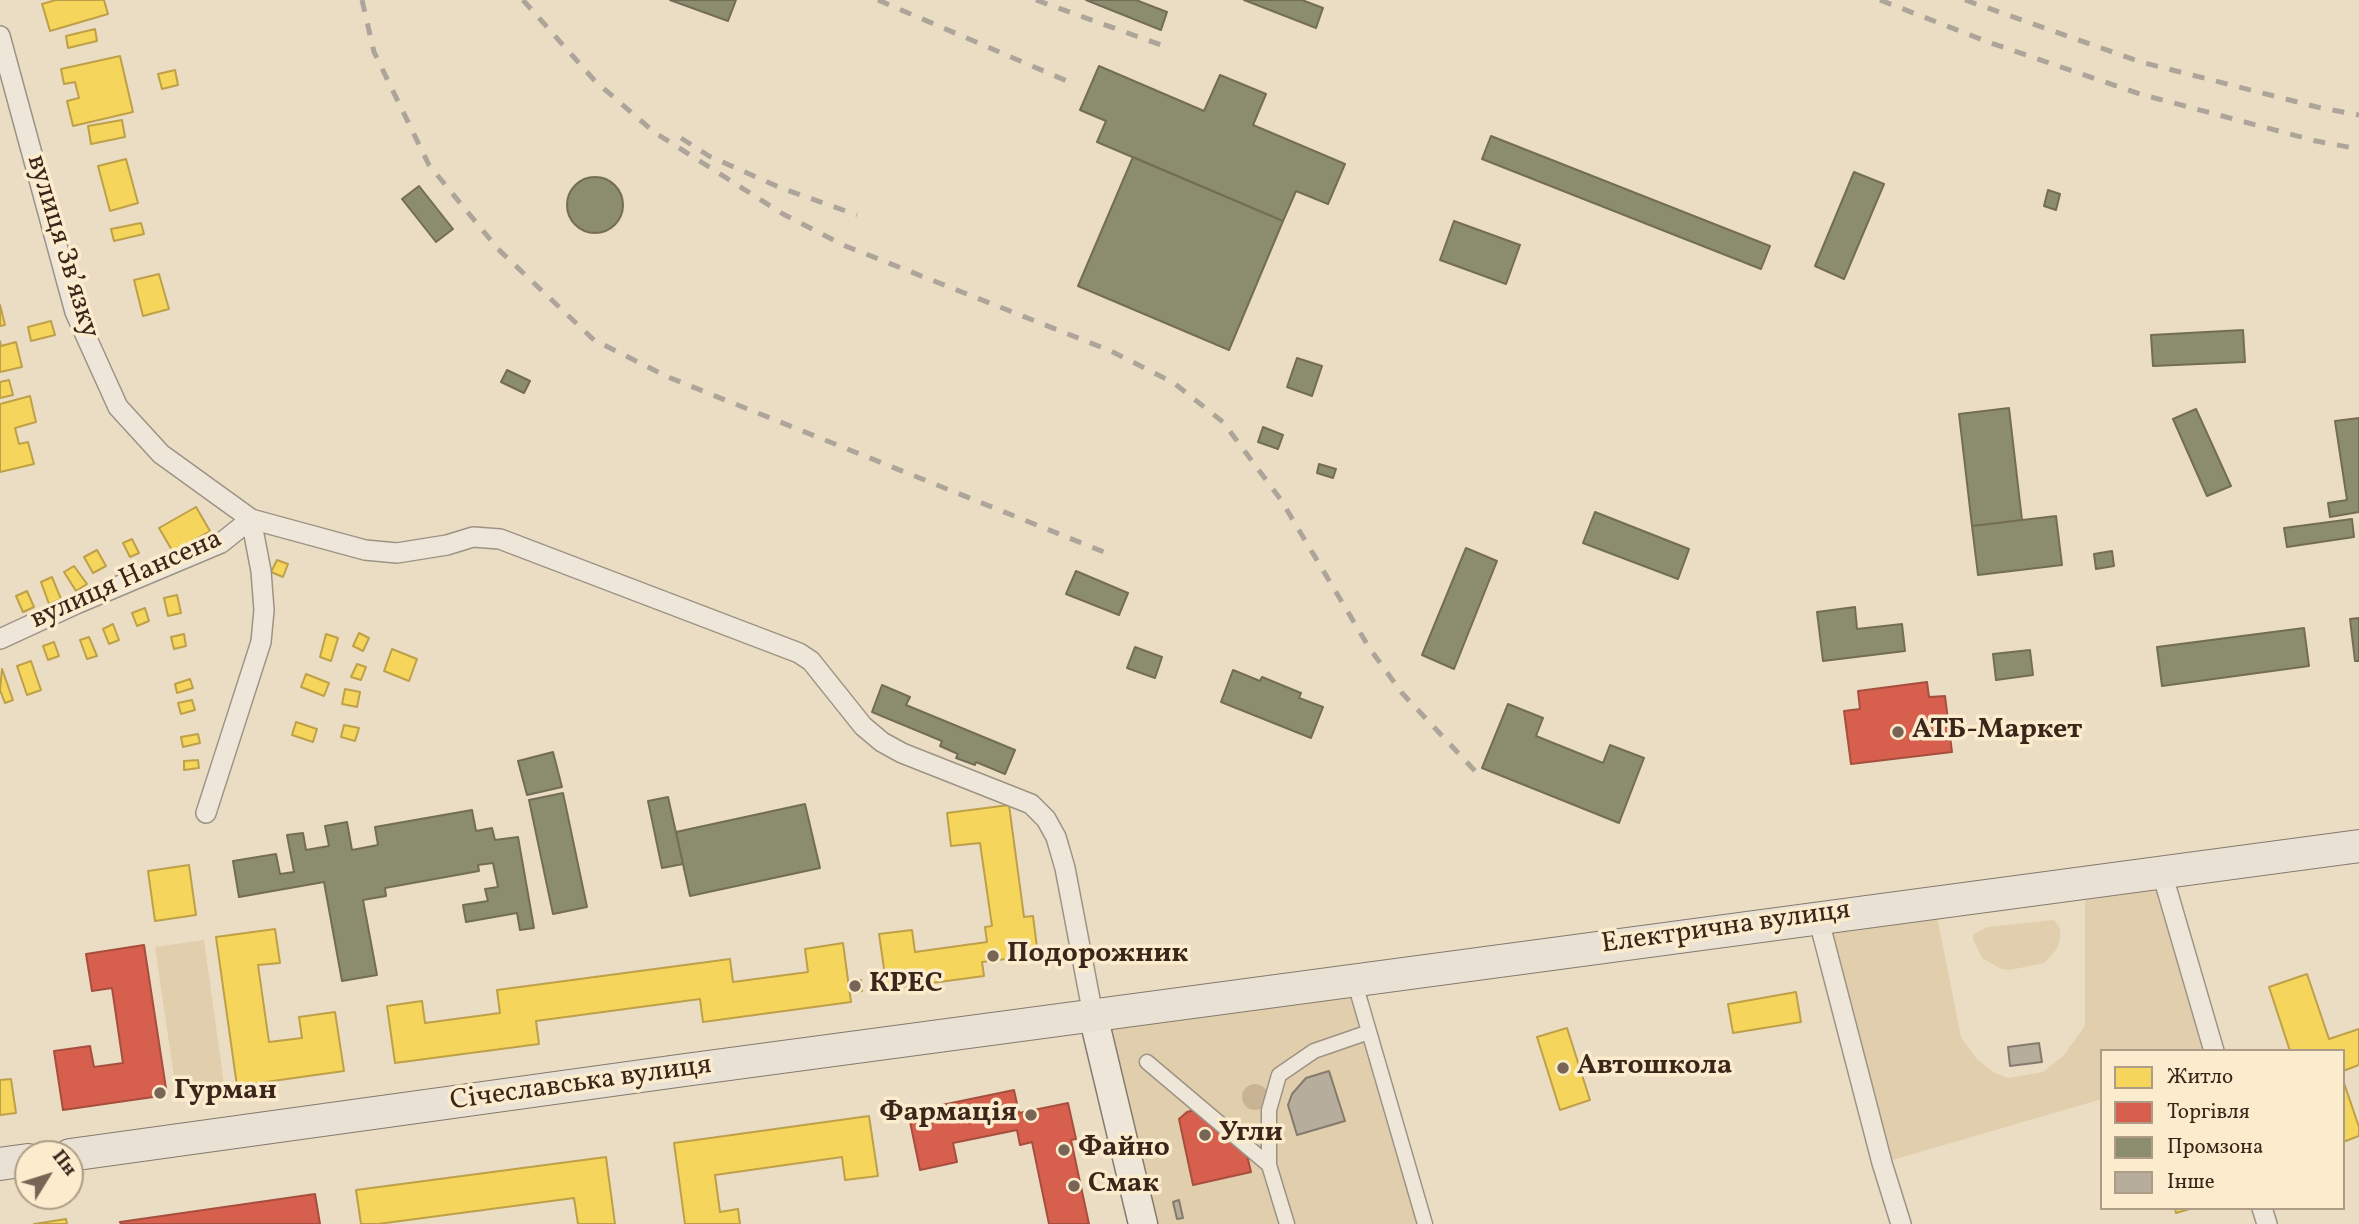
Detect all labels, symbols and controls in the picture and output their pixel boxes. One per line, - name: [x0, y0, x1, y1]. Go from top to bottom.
- street label: вулиця Звʼязку: [17, 151, 105, 343]
- street label: вулиця Нансена: [26, 524, 228, 638]
- place label: АТБ-Маркет: [1912, 715, 2083, 749]
- marker: АТБ-Маркет: [1890, 724, 1906, 740]
- street label: Електрична вулиця: [1600, 895, 1852, 963]
- place label: Подорожник: [1007, 939, 1188, 973]
- marker: Подорожник: [985, 948, 1001, 964]
- place label: КРЕС: [869, 969, 943, 1003]
- marker: КРЕС: [847, 978, 863, 994]
- legend: [2100, 1049, 2345, 1210]
- street label: Січеславська вулиця: [448, 1050, 714, 1120]
- place label: Автошкола: [1577, 1051, 1732, 1085]
- marker: Автошкола: [1555, 1060, 1571, 1076]
- text: Житло: [2167, 1063, 2233, 1092]
- place label: Гурман: [174, 1076, 277, 1110]
- marker: Гурман: [152, 1085, 168, 1101]
- place label: Фармація: [879, 1098, 1017, 1132]
- text: Торгівля: [2167, 1098, 2250, 1127]
- marker: Фармація: [1023, 1107, 1039, 1123]
- place label: Угли: [1219, 1118, 1283, 1152]
- marker: Угли: [1197, 1127, 1213, 1143]
- place label: Файно: [1078, 1133, 1170, 1167]
- text: Промзона: [2167, 1133, 2263, 1162]
- north arrow: [14, 1140, 84, 1210]
- marker: Файно: [1056, 1142, 1072, 1158]
- text: Пн: [45, 1145, 83, 1182]
- text: Інше: [2167, 1168, 2215, 1197]
- place label: Смак: [1088, 1169, 1159, 1203]
- marker: Смак: [1066, 1178, 1082, 1194]

